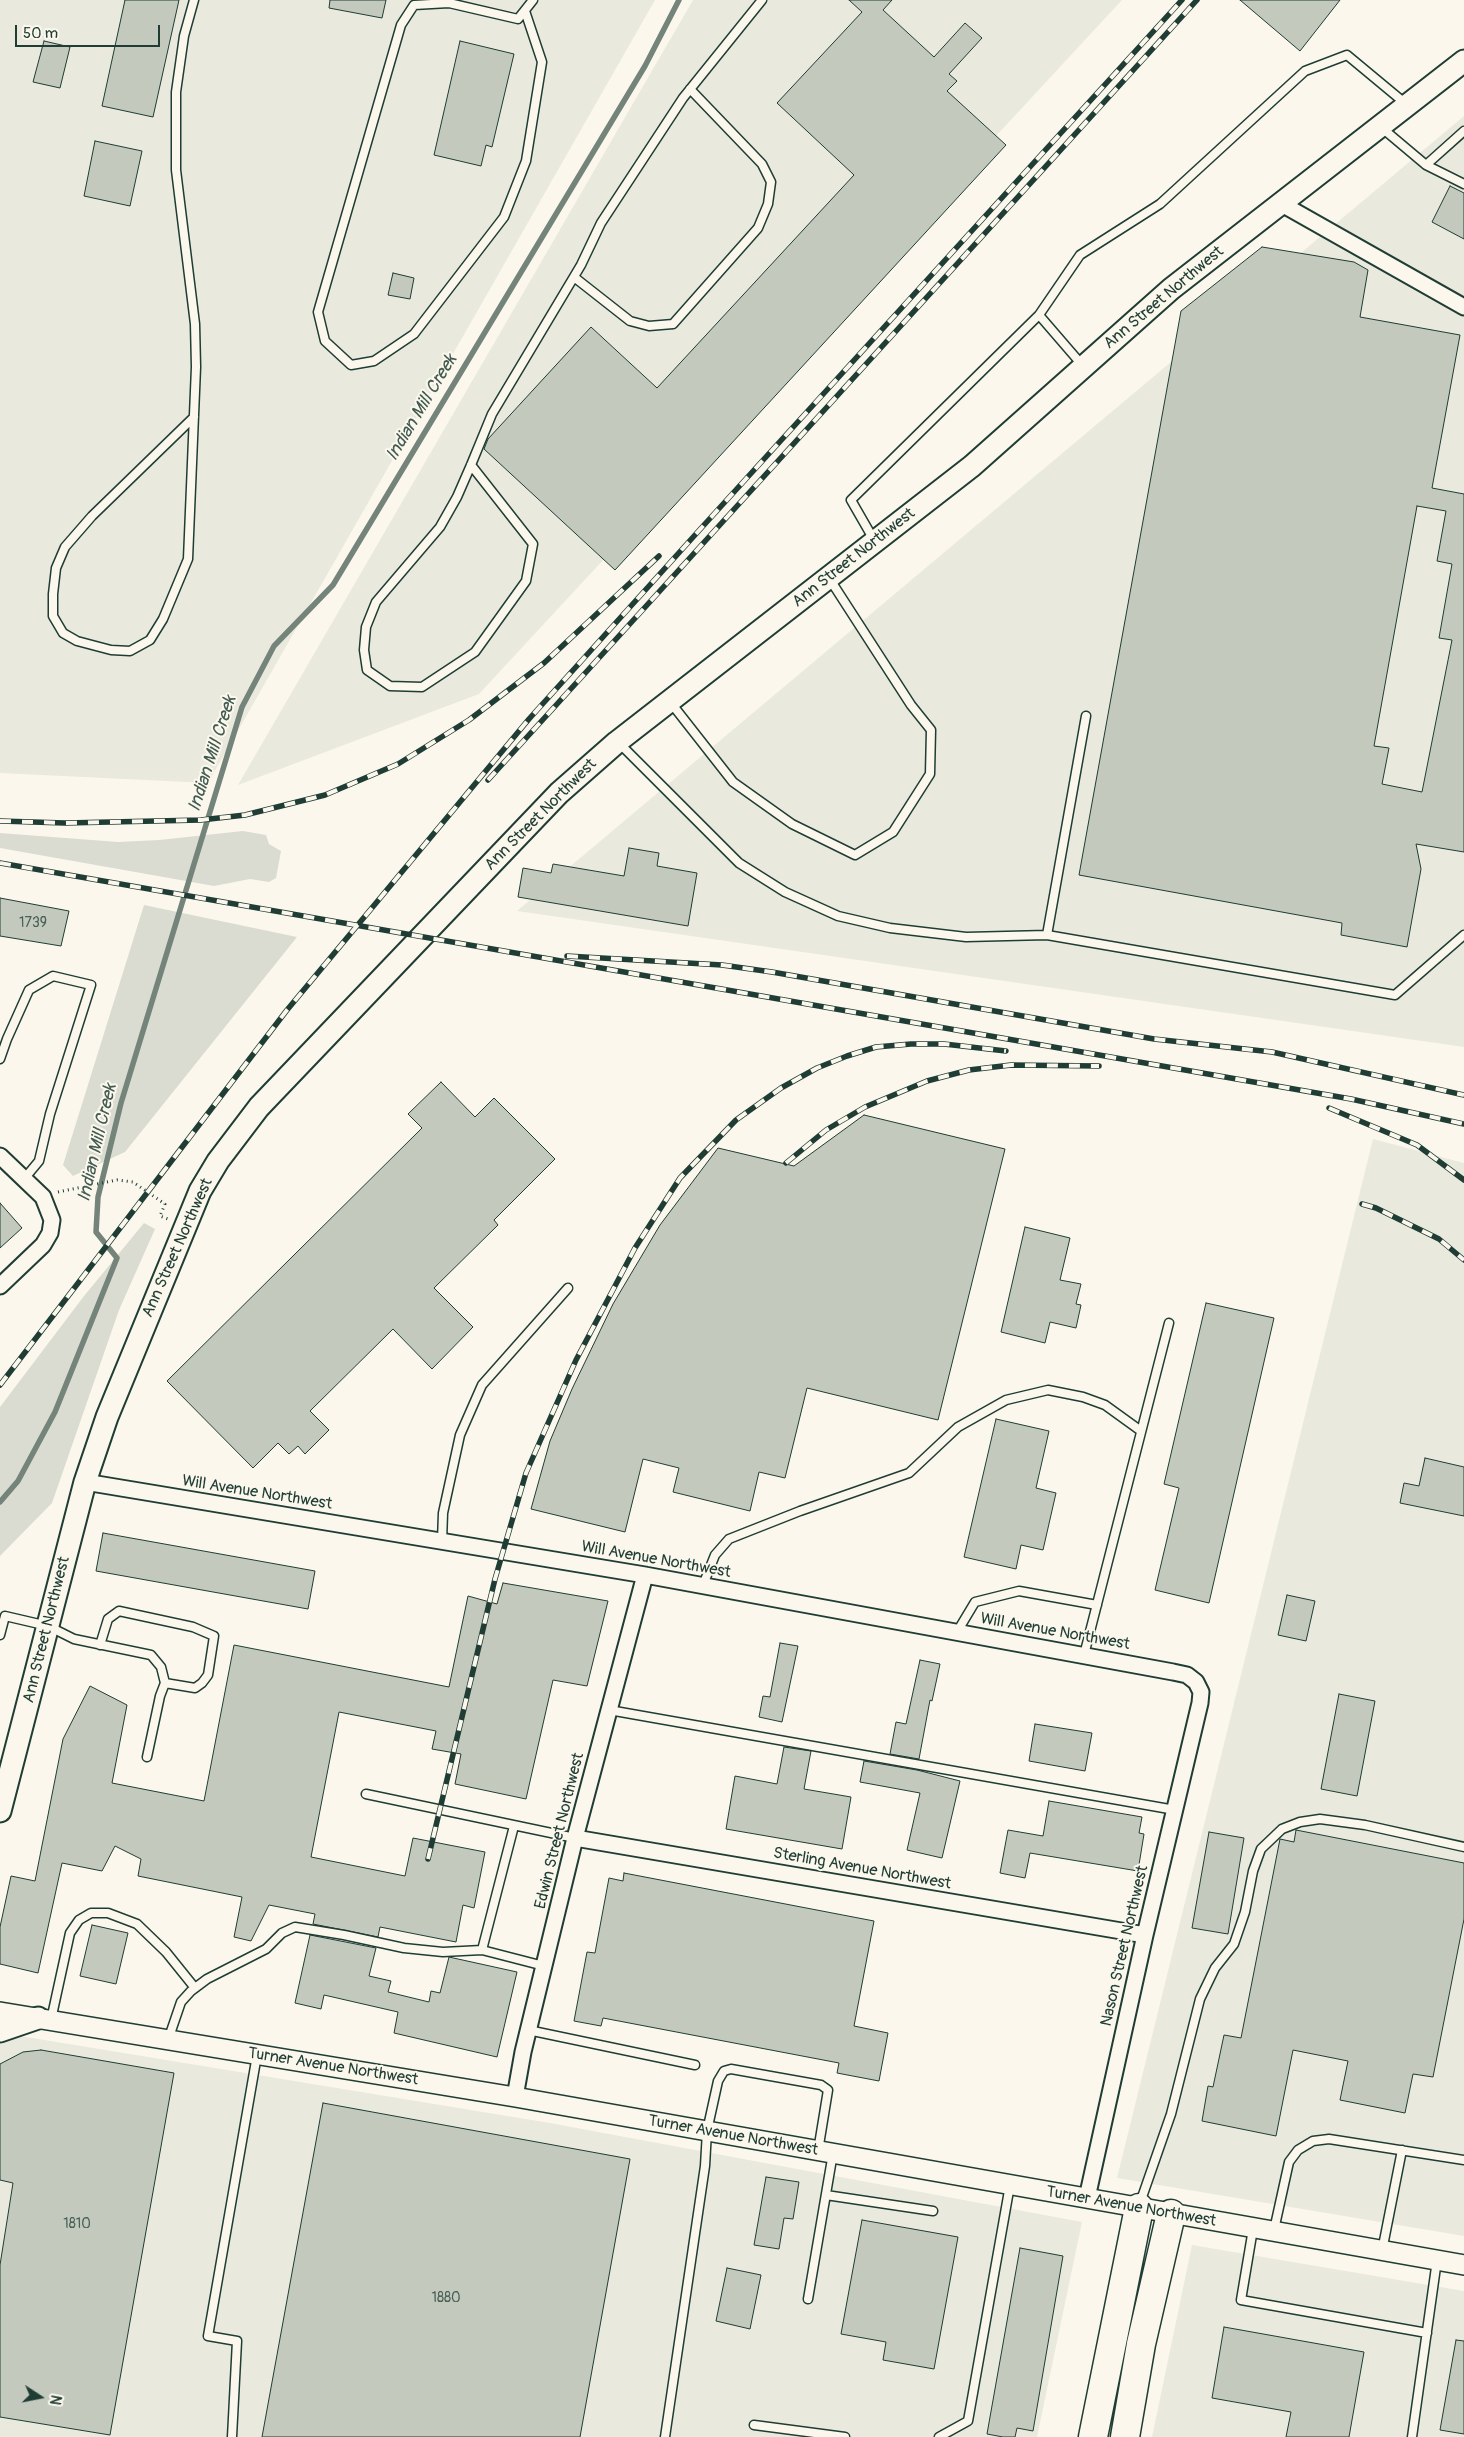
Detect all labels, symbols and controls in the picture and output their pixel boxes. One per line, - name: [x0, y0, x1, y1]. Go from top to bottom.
- scale bar: [18, 15, 162, 47]
- text: 50 m: [23, 24, 58, 43]
- street label: Ann Street Northwest: [1100, 242, 1228, 354]
- water label: Indian Mill Creek: [382, 351, 462, 465]
- street label: Ann Street Northwest: [789, 504, 919, 612]
- water label: Indian Mill Creek: [184, 693, 242, 815]
- street label: Ann Street Northwest: [481, 755, 601, 875]
- house number: 1739: [19, 915, 47, 931]
- water label: Indian Mill Creek: [74, 1082, 122, 1204]
- street label: Ann Street Northwest: [139, 1175, 217, 1321]
- street label: Will Avenue Northwest: [181, 1472, 333, 1514]
- street label: Will Avenue Northwest: [580, 1537, 732, 1583]
- street label: Ann Street Northwest: [20, 1555, 74, 1705]
- street label: Will Avenue Northwest: [979, 1609, 1131, 1655]
- street label: Edwin Street Northwest: [531, 1751, 589, 1911]
- street label: Sterling Avenue Northwest: [771, 1844, 953, 1894]
- street label: Nason Street Northwest: [1097, 1864, 1153, 2028]
- street label: Turner Avenue Northwest: [246, 2044, 420, 2090]
- street label: Turner Avenue Northwest: [646, 2112, 820, 2160]
- street label: Turner Avenue Northwest: [1044, 2183, 1218, 2231]
- house number: 1810: [63, 2216, 91, 2232]
- house number: 1880: [431, 2290, 461, 2306]
- north arrow: [15, 2372, 65, 2422]
- text: N: [46, 2394, 64, 2406]

